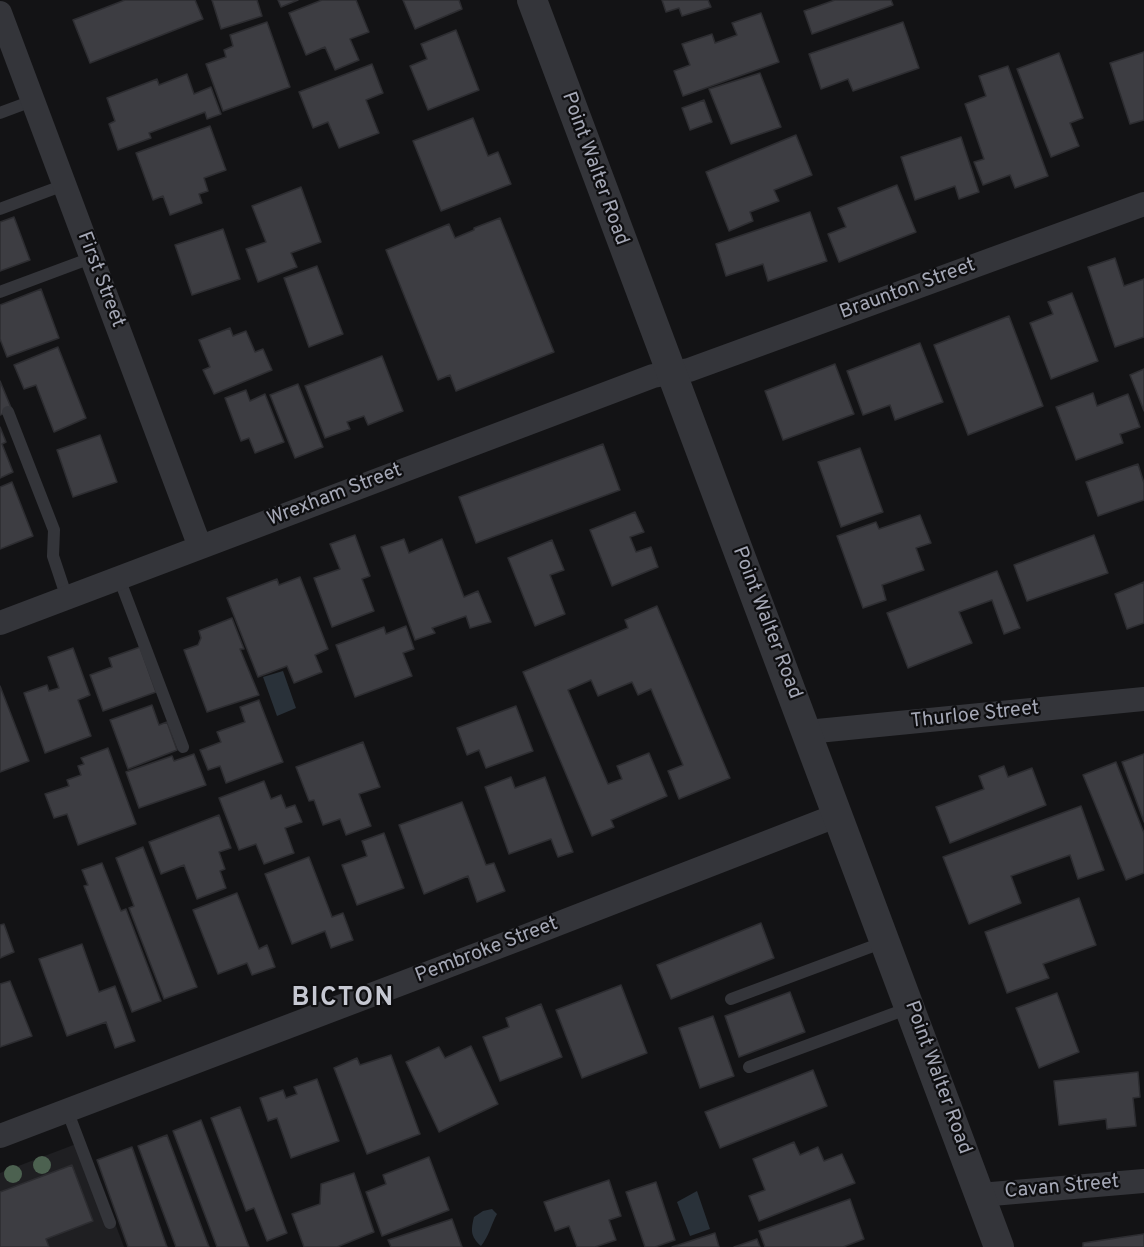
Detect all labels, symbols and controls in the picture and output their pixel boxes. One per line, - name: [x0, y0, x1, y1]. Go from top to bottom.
- street label: Point Walter Road: [555, 89, 633, 249]
- street label: First Street: [71, 229, 129, 331]
- street label: Braunton Street: [837, 254, 979, 326]
- street label: Wrexham Street: [264, 459, 406, 533]
- street label: Point Walter Road: [726, 543, 806, 703]
- street label: Thurloe Street: [909, 697, 1041, 735]
- street label: Pembroke Street: [412, 913, 562, 989]
- district label: BICTON: [291, 984, 395, 1016]
- street label: Point Walter Road: [898, 998, 976, 1158]
- street label: Cavan Street: [1004, 1171, 1120, 1205]

